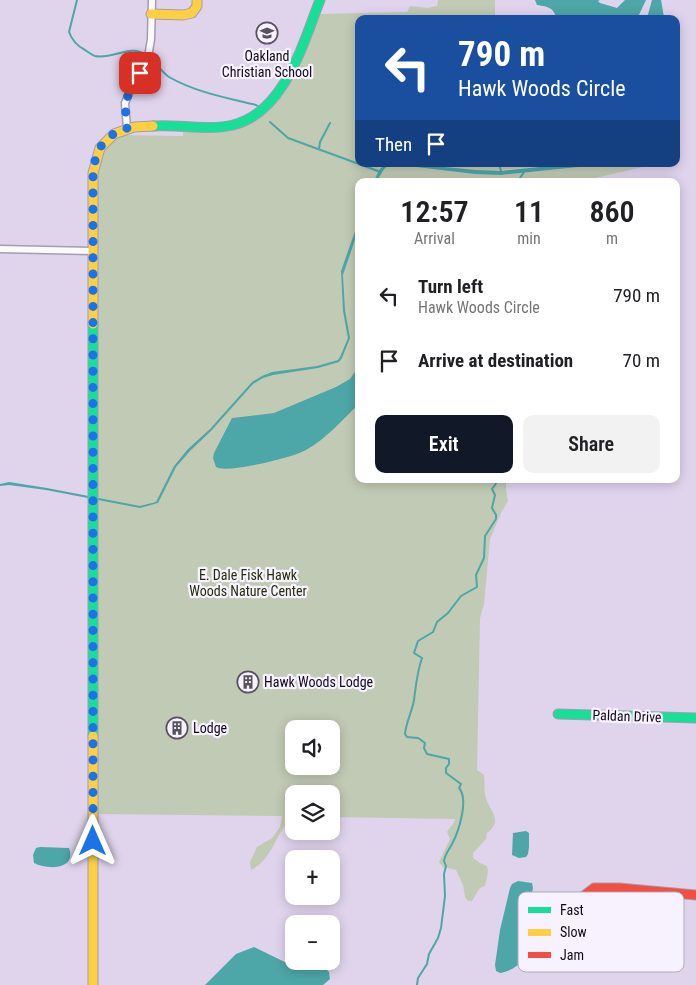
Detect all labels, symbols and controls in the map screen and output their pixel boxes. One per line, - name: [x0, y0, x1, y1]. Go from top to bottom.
- school or university icon: Oakland Christian School: [255, 21, 279, 45]
- text: 790 m: [458, 34, 545, 75]
- icon: left: [375, 35, 440, 100]
- place label: Oakland Christian School: [222, 48, 312, 80]
- pin: [119, 52, 161, 94]
- icon: arrive: [126, 59, 154, 87]
- text: Hawk Woods Circle: [458, 76, 626, 101]
- icon: arrive: [422, 130, 450, 158]
- text: Then: [375, 133, 412, 156]
- text: 12:57: [400, 194, 469, 229]
- text: 11: [514, 194, 544, 229]
- text: 860: [589, 194, 635, 229]
- text: Arrival: [414, 229, 455, 248]
- text: min: [517, 229, 541, 248]
- text: m: [606, 229, 618, 248]
- text: Turn left: [418, 275, 483, 298]
- icon: left: [375, 282, 403, 310]
- text: 790 m: [613, 284, 660, 307]
- text: Hawk Woods Circle: [418, 298, 540, 317]
- icon: arrive: [375, 347, 403, 375]
- text: Arrive at destination: [418, 349, 573, 372]
- text: 70 m: [623, 349, 660, 372]
- button: Exit: [375, 415, 513, 473]
- button: Share: [523, 415, 660, 473]
- park label: E. Dale Fisk Hawk Woods Nature Center: [189, 567, 307, 599]
- building icon: Hawk Woods Lodge: [236, 670, 260, 694]
- place label: Hawk Woods Lodge: [264, 674, 374, 690]
- street label: Paldan Drive: [592, 707, 662, 725]
- building icon: Lodge: [165, 716, 189, 740]
- place label: Lodge: [193, 720, 228, 736]
- map controls: [285, 720, 340, 970]
- button: sound: [285, 720, 340, 775]
- button: layers: [285, 785, 340, 840]
- position arrow: [66, 814, 118, 866]
- button: +: [285, 850, 340, 905]
- legend: [518, 892, 684, 972]
- text: Fast: [560, 902, 584, 918]
- button: −: [285, 915, 340, 970]
- text: Slow: [560, 924, 587, 940]
- text: Jam: [560, 947, 584, 963]

